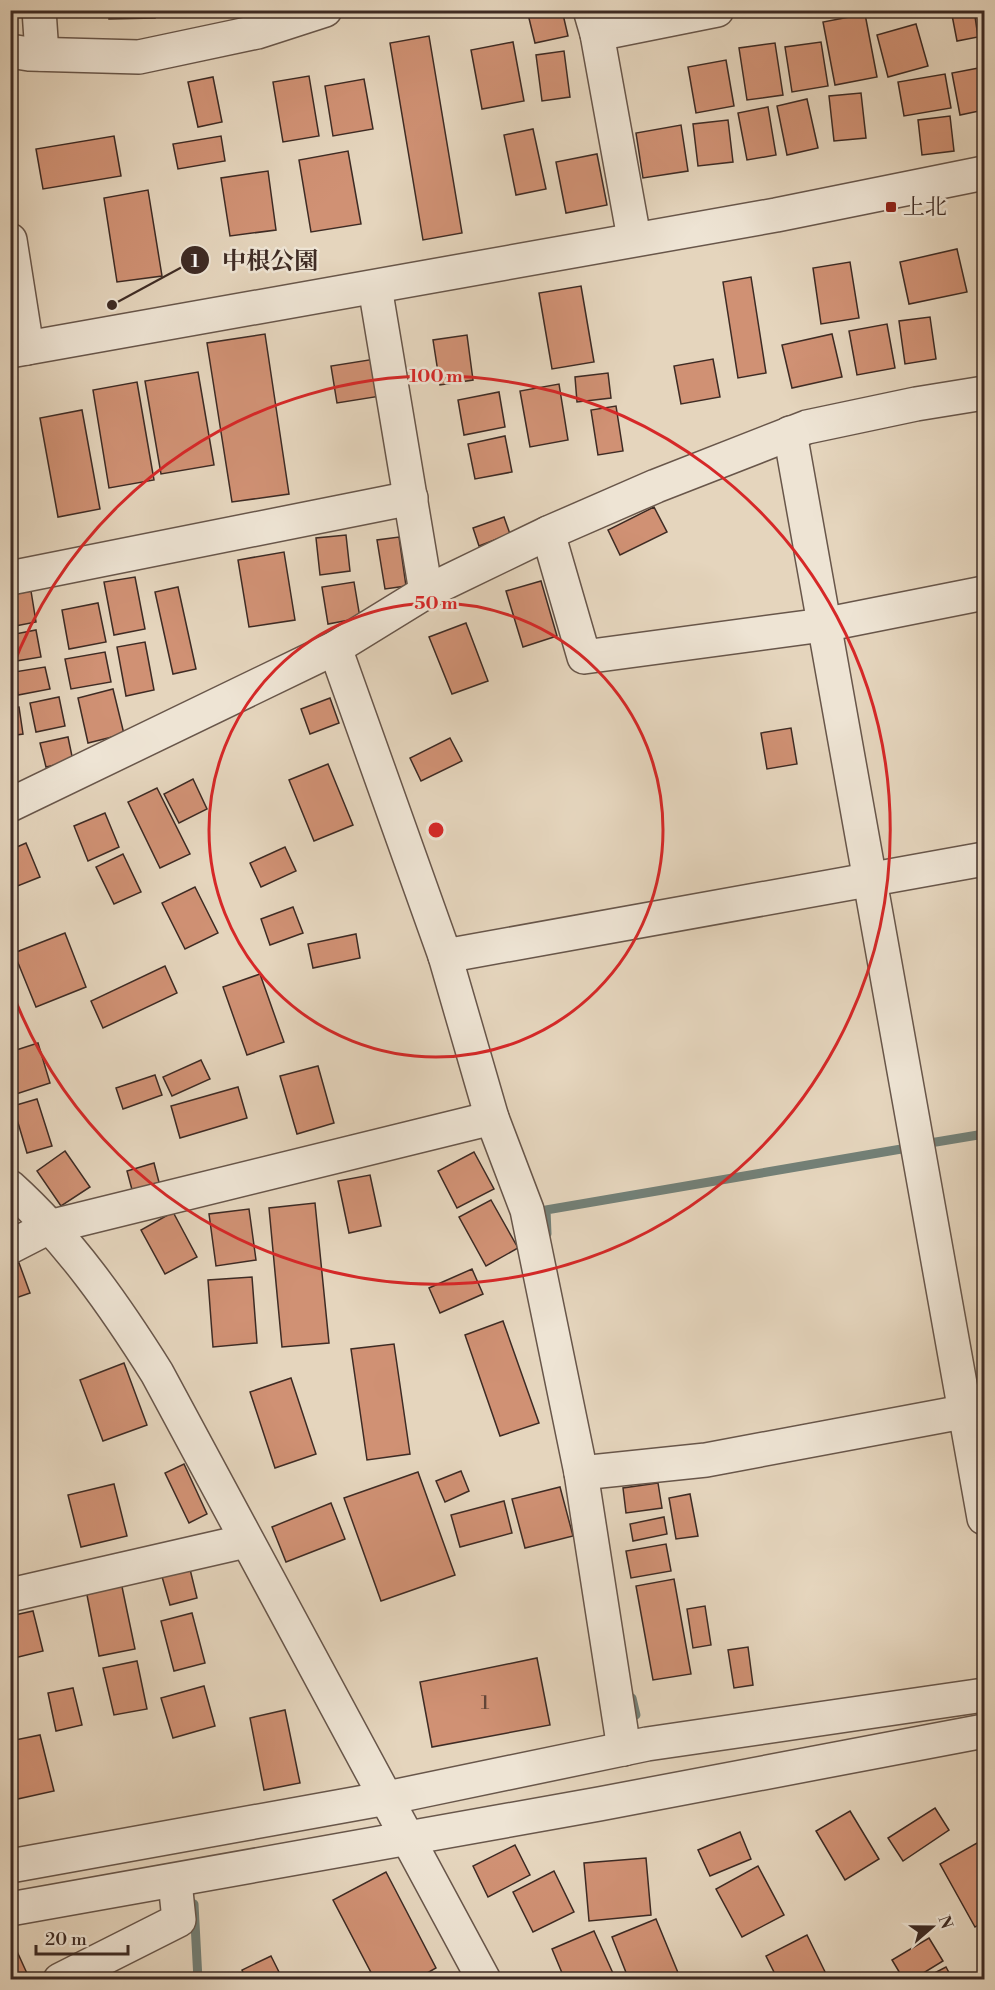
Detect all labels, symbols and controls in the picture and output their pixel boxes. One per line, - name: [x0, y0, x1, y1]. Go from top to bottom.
- place label: 上北: [903, 194, 947, 221]
- marker: 上北: [884, 200, 898, 214]
- callout: 中根公園: [180, 239, 330, 281]
- text: 中根公園: [222, 247, 318, 277]
- text: 1: [191, 250, 200, 273]
- text: 100 m: [409, 365, 463, 388]
- text: 50 m: [414, 592, 458, 615]
- centre of rings: [426, 820, 446, 840]
- house number: 1: [481, 1691, 490, 1716]
- north arrow: [902, 1897, 962, 1957]
- text: N: [934, 1913, 957, 1932]
- scale bar: [36, 1918, 128, 1956]
- text: 20 m: [45, 1928, 87, 1951]

